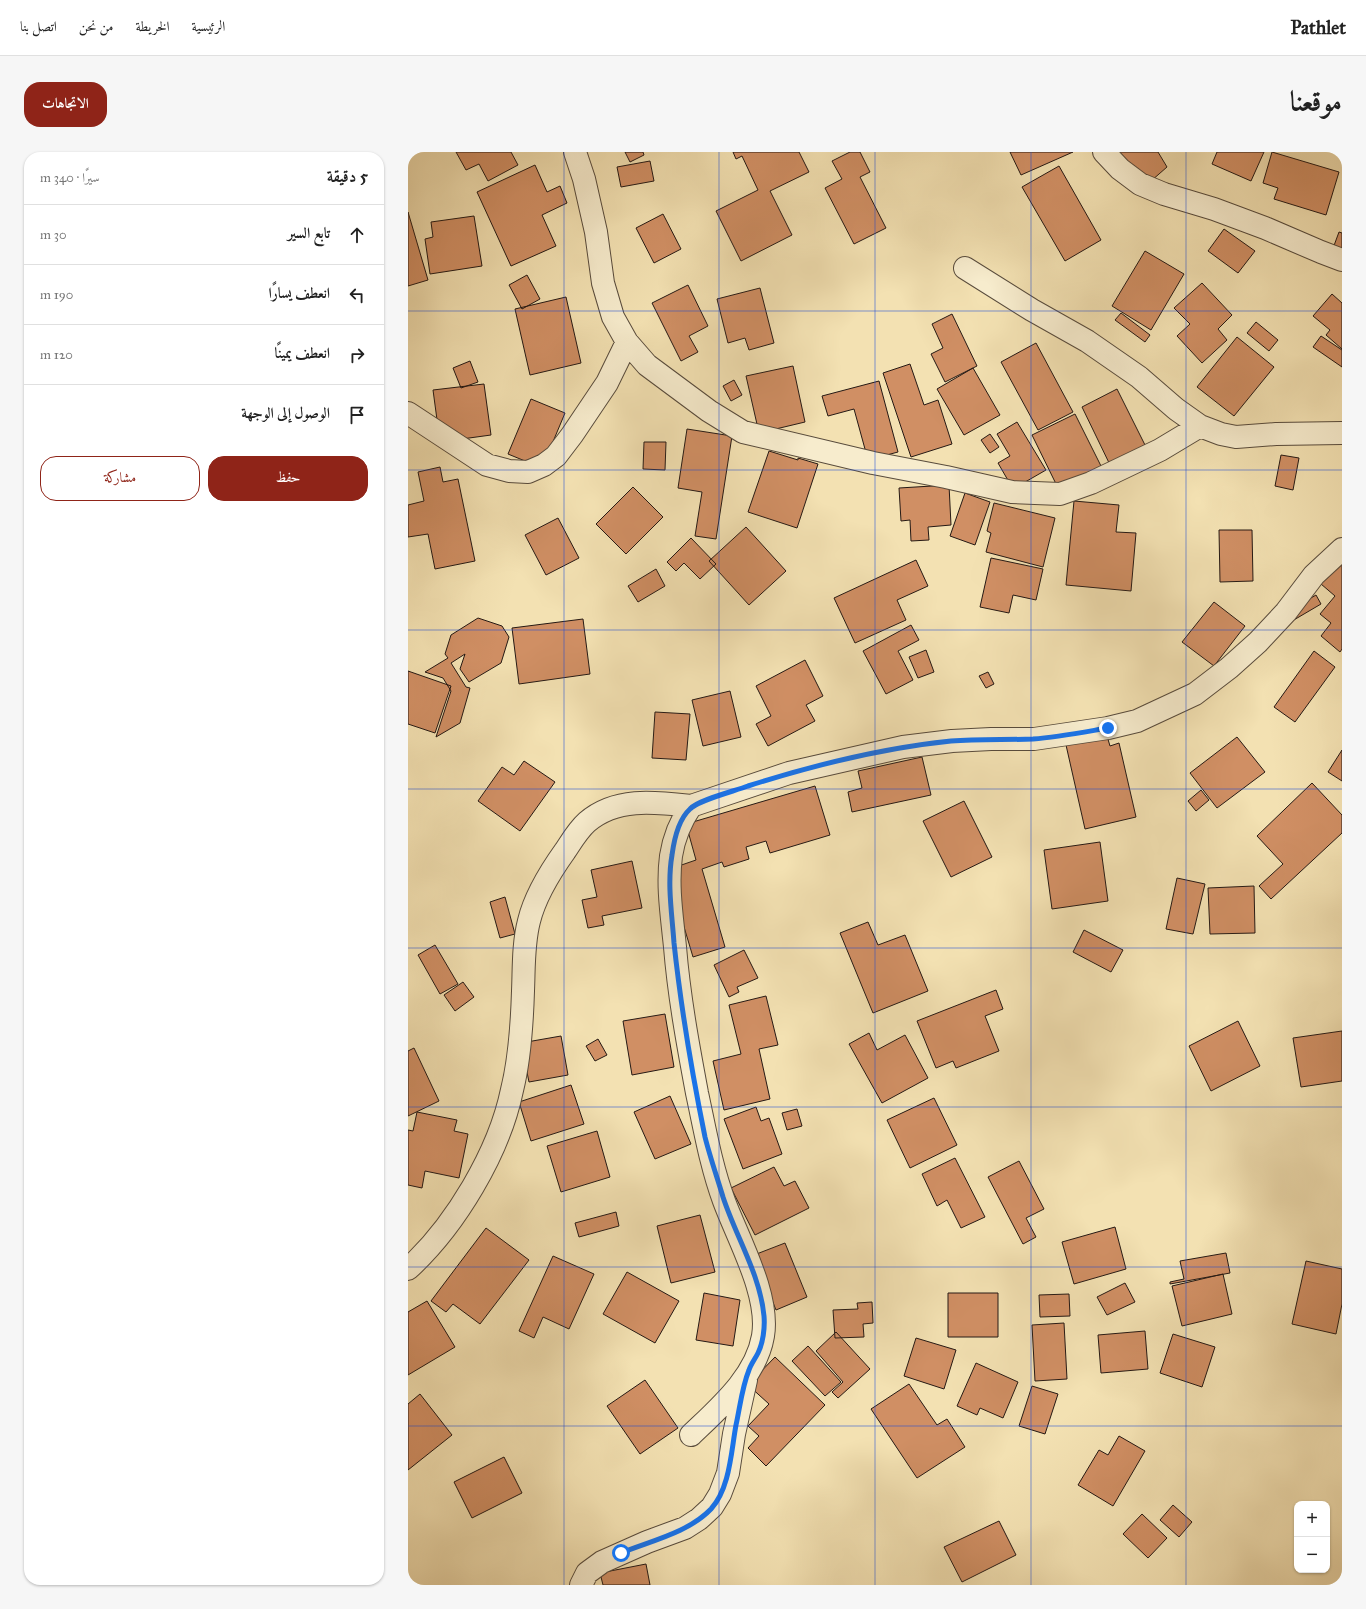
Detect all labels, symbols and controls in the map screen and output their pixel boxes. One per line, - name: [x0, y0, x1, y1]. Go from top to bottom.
- text: Pathlet: [1290, 16, 1346, 39]
- text: اتصل بنا: [20, 18, 57, 35]
- text: من نحن: [79, 18, 114, 35]
- text: الخريطة: [136, 18, 170, 35]
- text: الرئيسية: [192, 18, 225, 35]
- button: الاتجاهات: [24, 82, 107, 127]
- text: موقعنا: [1290, 84, 1342, 119]
- text: 5 دقيقة: [327, 166, 368, 187]
- text: سيرًا · 340 m: [40, 170, 100, 186]
- text: تابع السير: [288, 224, 330, 242]
- icon: ahead: [346, 224, 368, 246]
- text: 30 m: [40, 227, 67, 243]
- text: انعطف يسارًا: [268, 284, 330, 302]
- icon: left: [346, 284, 368, 306]
- text: 190 m: [40, 287, 73, 303]
- text: انعطف يمينًا: [275, 344, 330, 362]
- icon: right: [346, 344, 368, 366]
- text: 120 m: [40, 347, 73, 363]
- text: الوصول إلى الوجهة: [241, 404, 330, 422]
- icon: arrive: [346, 404, 368, 426]
- button: مشاركة: [40, 456, 200, 501]
- button: حفظ: [208, 456, 368, 501]
- route end: [1099, 719, 1117, 737]
- map controls: [1294, 1501, 1330, 1573]
- button: +: [1294, 1501, 1330, 1537]
- button: −: [1294, 1537, 1330, 1573]
- route start: [612, 1544, 630, 1562]

